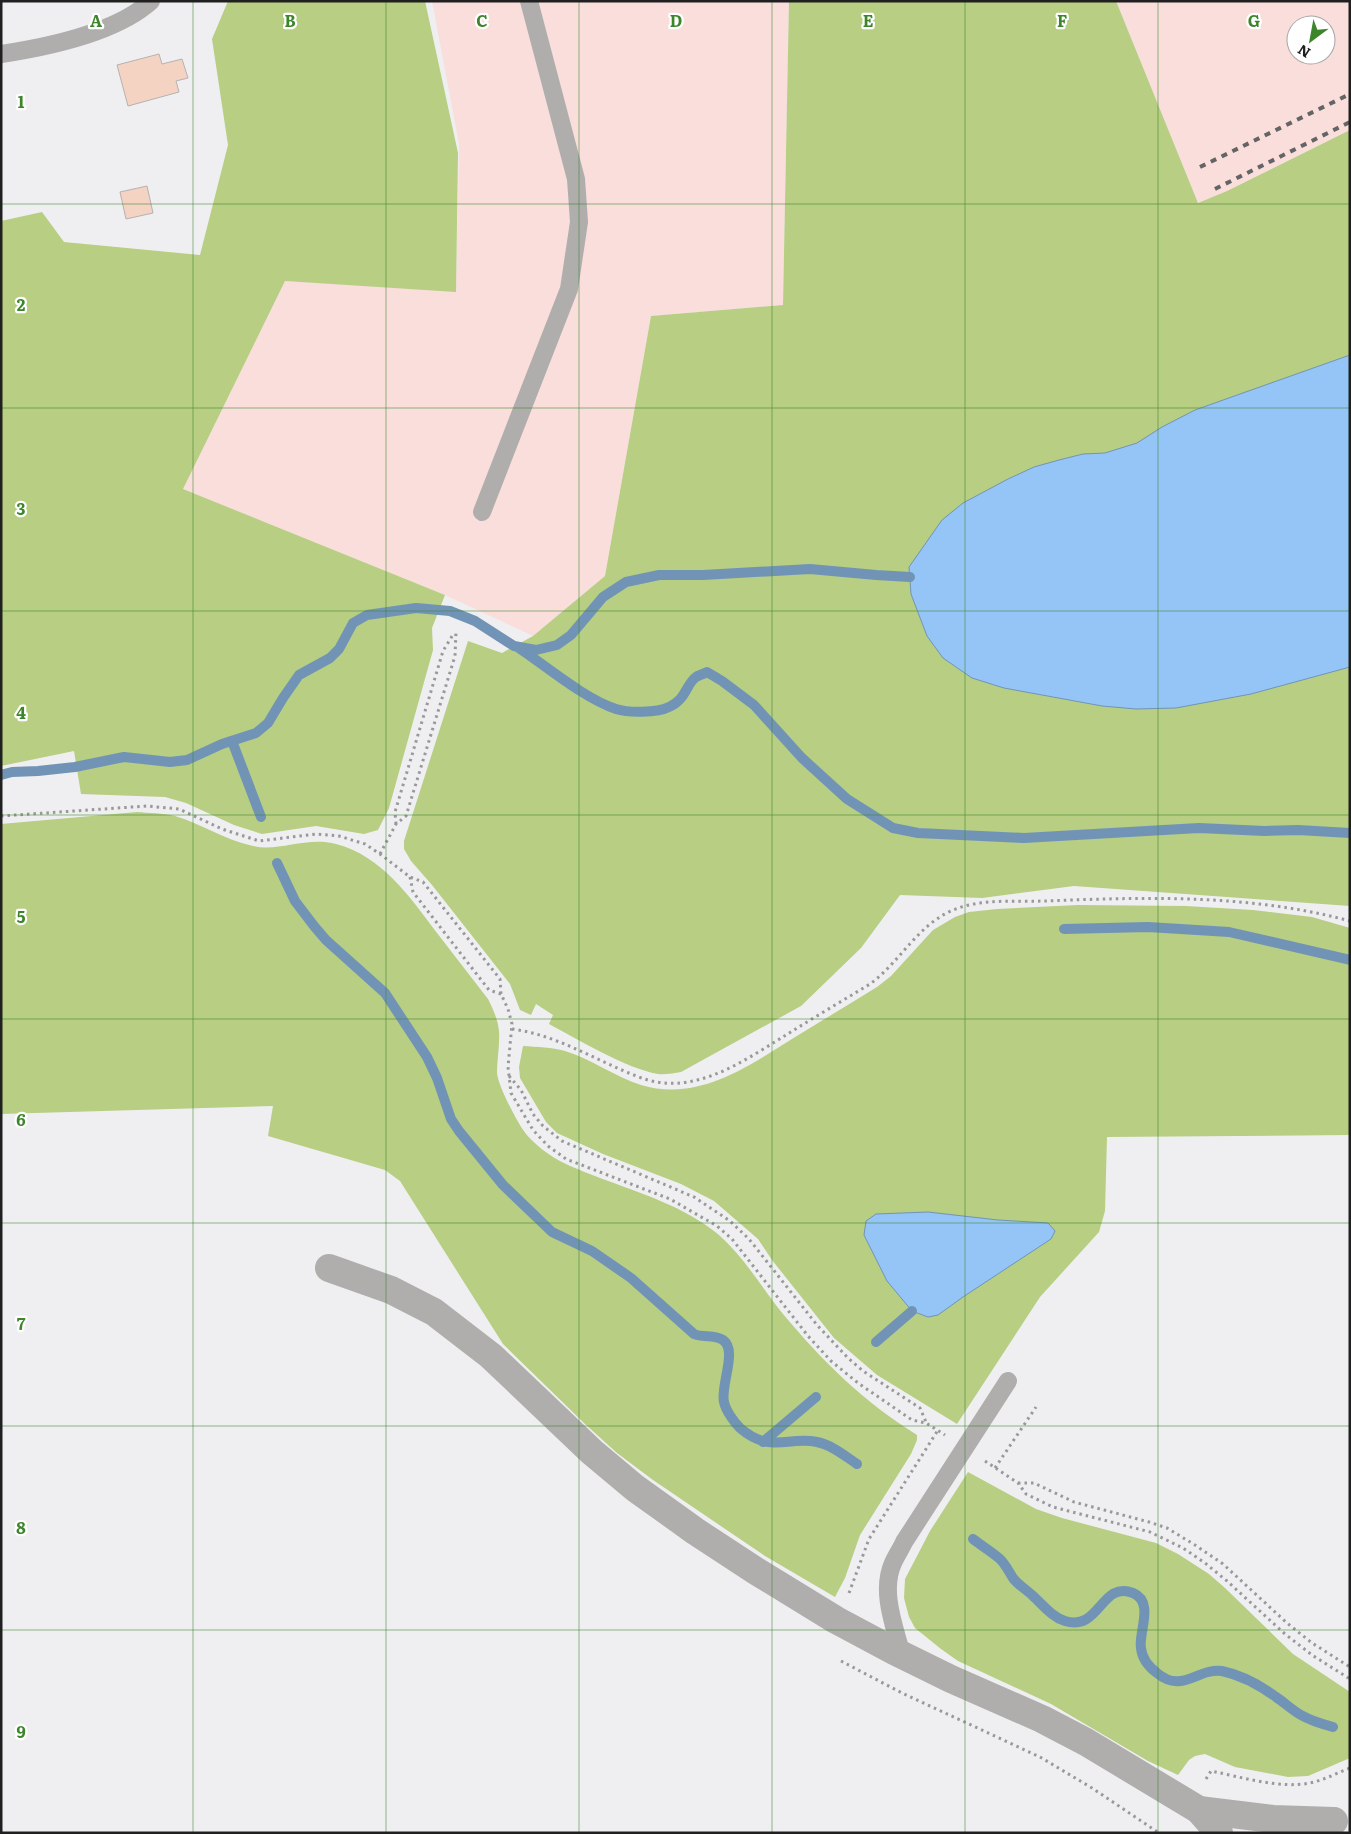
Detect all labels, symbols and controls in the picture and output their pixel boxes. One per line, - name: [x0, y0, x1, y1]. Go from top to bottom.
- text: A: [90, 8, 102, 32]
- text: B: [284, 8, 296, 32]
- text: C: [476, 8, 488, 32]
- text: D: [670, 8, 682, 32]
- text: E: [863, 8, 874, 32]
- text: F: [1057, 8, 1067, 32]
- text: G: [1248, 8, 1260, 32]
- north arrow: [1286, 15, 1336, 65]
- text: N: [1293, 40, 1314, 63]
- text: 1: [18, 89, 25, 113]
- text: 2: [17, 292, 26, 316]
- text: 3: [17, 496, 26, 520]
- text: 4: [16, 700, 26, 724]
- text: 5: [17, 904, 26, 928]
- text: 6: [16, 1107, 26, 1131]
- text: 7: [17, 1311, 26, 1335]
- text: 8: [16, 1515, 26, 1539]
- text: 9: [16, 1719, 26, 1743]

